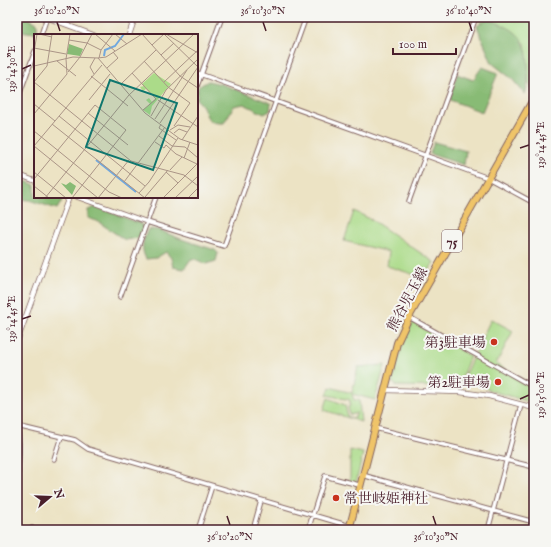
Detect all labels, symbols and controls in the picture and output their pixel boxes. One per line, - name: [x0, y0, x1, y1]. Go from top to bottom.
- text: 36°10'20"N: [34, 5, 80, 18]
- text: 36°10'30"N: [241, 5, 286, 18]
- text: 36°10'40"N: [446, 5, 492, 18]
- scale bar: [393, 30, 456, 56]
- inset map: [34, 34, 198, 198]
- text: 100 m: [399, 37, 427, 52]
- text: 139°14'30"E: [6, 45, 19, 92]
- text: 139°14'45"E: [535, 122, 548, 168]
- road number: 75: [442, 230, 462, 252]
- street label: 熊谷児玉線: [384, 264, 432, 335]
- text: 139°14'45"E: [6, 296, 19, 342]
- place label: 第3駐車場: [425, 334, 486, 352]
- marker: 第3駐車場: [489, 337, 499, 347]
- text: 139°15'00"E: [535, 372, 548, 418]
- place label: 第2駐車場: [427, 374, 490, 392]
- marker: 第2駐車場: [493, 377, 503, 387]
- north arrow: [30, 477, 70, 517]
- text: N: [50, 486, 67, 501]
- place label: 常世岐姫神社: [344, 490, 428, 508]
- marker: 常世岐姫神社: [331, 493, 341, 503]
- text: 36°10'20"N: [207, 531, 253, 544]
- text: 36°10'30"N: [414, 531, 459, 544]

